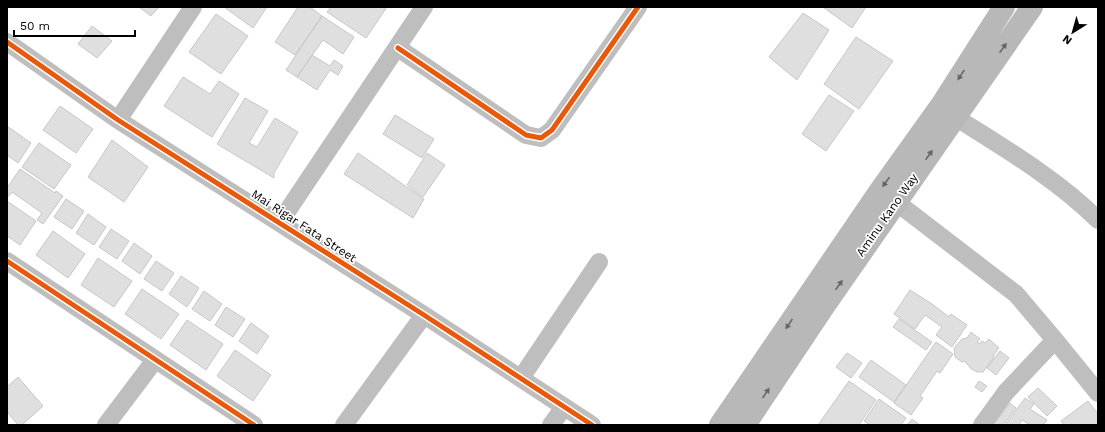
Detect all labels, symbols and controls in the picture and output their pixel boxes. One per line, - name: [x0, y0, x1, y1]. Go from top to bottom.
- scale bar: [14, 12, 135, 38]
- north arrow: [1053, 12, 1093, 52]
- text: 50 m: [20, 19, 50, 33]
- text: N: [1060, 32, 1074, 47]
- one-way arrow: [999, 43, 1007, 53]
- one-way arrow: [957, 69, 964, 81]
- one-way arrow: [925, 149, 933, 160]
- street label: Aminu Kano Way: [853, 170, 921, 259]
- one-way arrow: [883, 177, 891, 187]
- street label: Mai Rigar Fata Street: [249, 187, 359, 265]
- one-way arrow: [835, 279, 843, 290]
- one-way arrow: [785, 319, 793, 329]
- one-way arrow: [762, 387, 770, 398]

